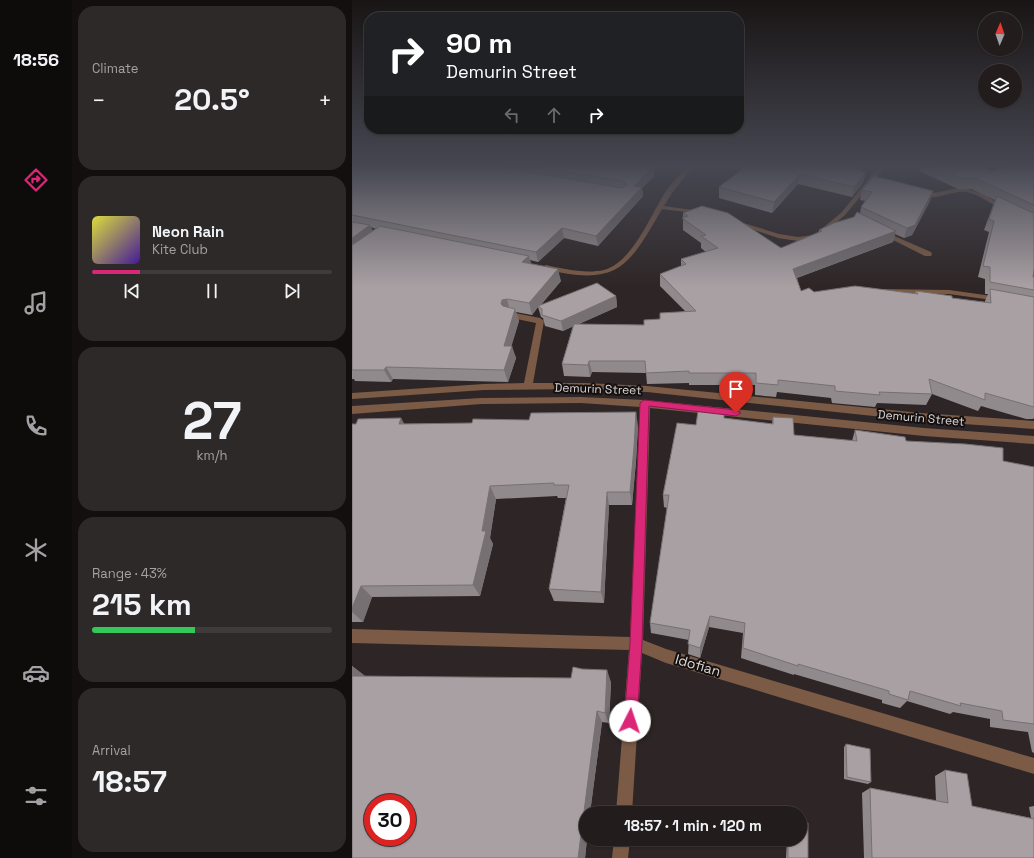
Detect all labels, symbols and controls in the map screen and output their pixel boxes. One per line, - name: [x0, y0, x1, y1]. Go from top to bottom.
- north arrow: [978, 12, 1022, 56]
- map controls: [978, 12, 1022, 108]
- text: 90 m: [446, 25, 512, 61]
- icon: right: [380, 28, 432, 80]
- text: 18:56: [13, 48, 59, 71]
- text: Climate: [92, 60, 138, 77]
- text: Demurin Street: [446, 60, 577, 83]
- button: layers: [978, 64, 1022, 108]
- text: 20.5°: [174, 80, 250, 119]
- text: −: [92, 86, 106, 114]
- text: +: [318, 86, 332, 114]
- icon: left: [501, 104, 523, 126]
- icon: ahead: [543, 104, 565, 126]
- icon: right: [585, 104, 607, 126]
- icon: directions: [22, 166, 50, 194]
- text: Neon Rain: [152, 222, 224, 241]
- text: Kite Club: [152, 241, 208, 258]
- icon: previous: [121, 280, 143, 302]
- icon: pause: [201, 280, 223, 302]
- icon: next: [281, 280, 303, 302]
- icon: music: [22, 289, 50, 317]
- pin: [719, 372, 753, 413]
- icon: arrive: [725, 378, 747, 400]
- street label: Demurin Street: [554, 379, 642, 399]
- text: 27: [182, 388, 242, 454]
- street label: Demurin Street: [877, 406, 965, 430]
- icon: phone: [22, 412, 50, 440]
- text: km/h: [197, 447, 227, 464]
- icon: climate: [22, 536, 50, 564]
- text: Range · 43%: [92, 565, 167, 582]
- text: 215 km: [92, 585, 192, 624]
- street label: Idofian: [673, 650, 723, 680]
- icon: car: [22, 659, 50, 687]
- position arrow: [609, 700, 651, 742]
- text: Arrival: [92, 742, 131, 759]
- text: 18:57: [92, 762, 167, 801]
- icon: filters: [22, 782, 50, 810]
- speed limit sign: 30: [364, 794, 416, 846]
- text: 18:57 · 1 min · 120 m: [624, 816, 762, 835]

